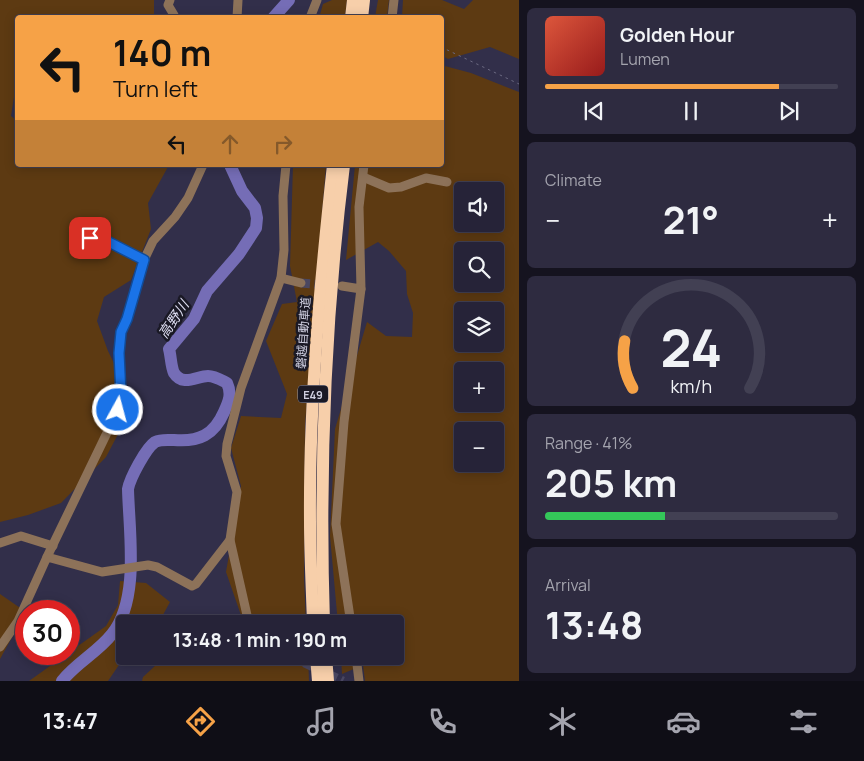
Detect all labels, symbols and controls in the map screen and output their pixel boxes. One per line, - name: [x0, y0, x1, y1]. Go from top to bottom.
- text: Golden Hour: [620, 22, 734, 48]
- text: 140 m: [113, 29, 211, 77]
- icon: left: [30, 35, 95, 100]
- text: Lumen: [620, 48, 670, 70]
- text: Turn left: [113, 74, 198, 104]
- icon: previous: [580, 97, 608, 125]
- icon: pause: [677, 97, 705, 125]
- icon: next: [775, 97, 803, 125]
- icon: left: [163, 130, 191, 158]
- icon: ahead: [216, 130, 244, 158]
- icon: right: [269, 130, 297, 158]
- text: Climate: [545, 169, 602, 191]
- map controls: [454, 182, 504, 472]
- button: sound: [454, 182, 504, 232]
- text: 21°: [663, 193, 719, 245]
- text: −: [545, 201, 560, 239]
- text: +: [822, 201, 838, 239]
- pin: [69, 217, 111, 259]
- icon: arrive: [76, 224, 104, 252]
- button: search: [454, 242, 504, 292]
- water label: 高野川: [153, 295, 194, 342]
- street label: 磐越自動車道: [292, 296, 314, 370]
- button: layers: [454, 302, 504, 352]
- text: 24: [661, 312, 722, 383]
- button: +: [454, 362, 504, 412]
- text: km/h: [671, 374, 712, 398]
- position arrow: [91, 383, 143, 435]
- road number: E49: [298, 386, 328, 402]
- button: −: [454, 422, 504, 472]
- text: Range · 41%: [545, 432, 632, 454]
- text: 205 km: [545, 456, 677, 508]
- text: Arrival: [545, 574, 591, 596]
- text: 13:48: [545, 598, 643, 650]
- speed limit sign: 30: [15, 600, 80, 665]
- text: 13:48 · 1 min · 190 m: [173, 627, 347, 653]
- icon: directions: [183, 704, 218, 739]
- icon: music: [304, 704, 339, 739]
- icon: phone: [425, 704, 460, 739]
- icon: climate: [545, 704, 580, 739]
- icon: car: [666, 704, 701, 739]
- icon: filters: [786, 704, 821, 739]
- text: 13:47: [43, 706, 98, 736]

